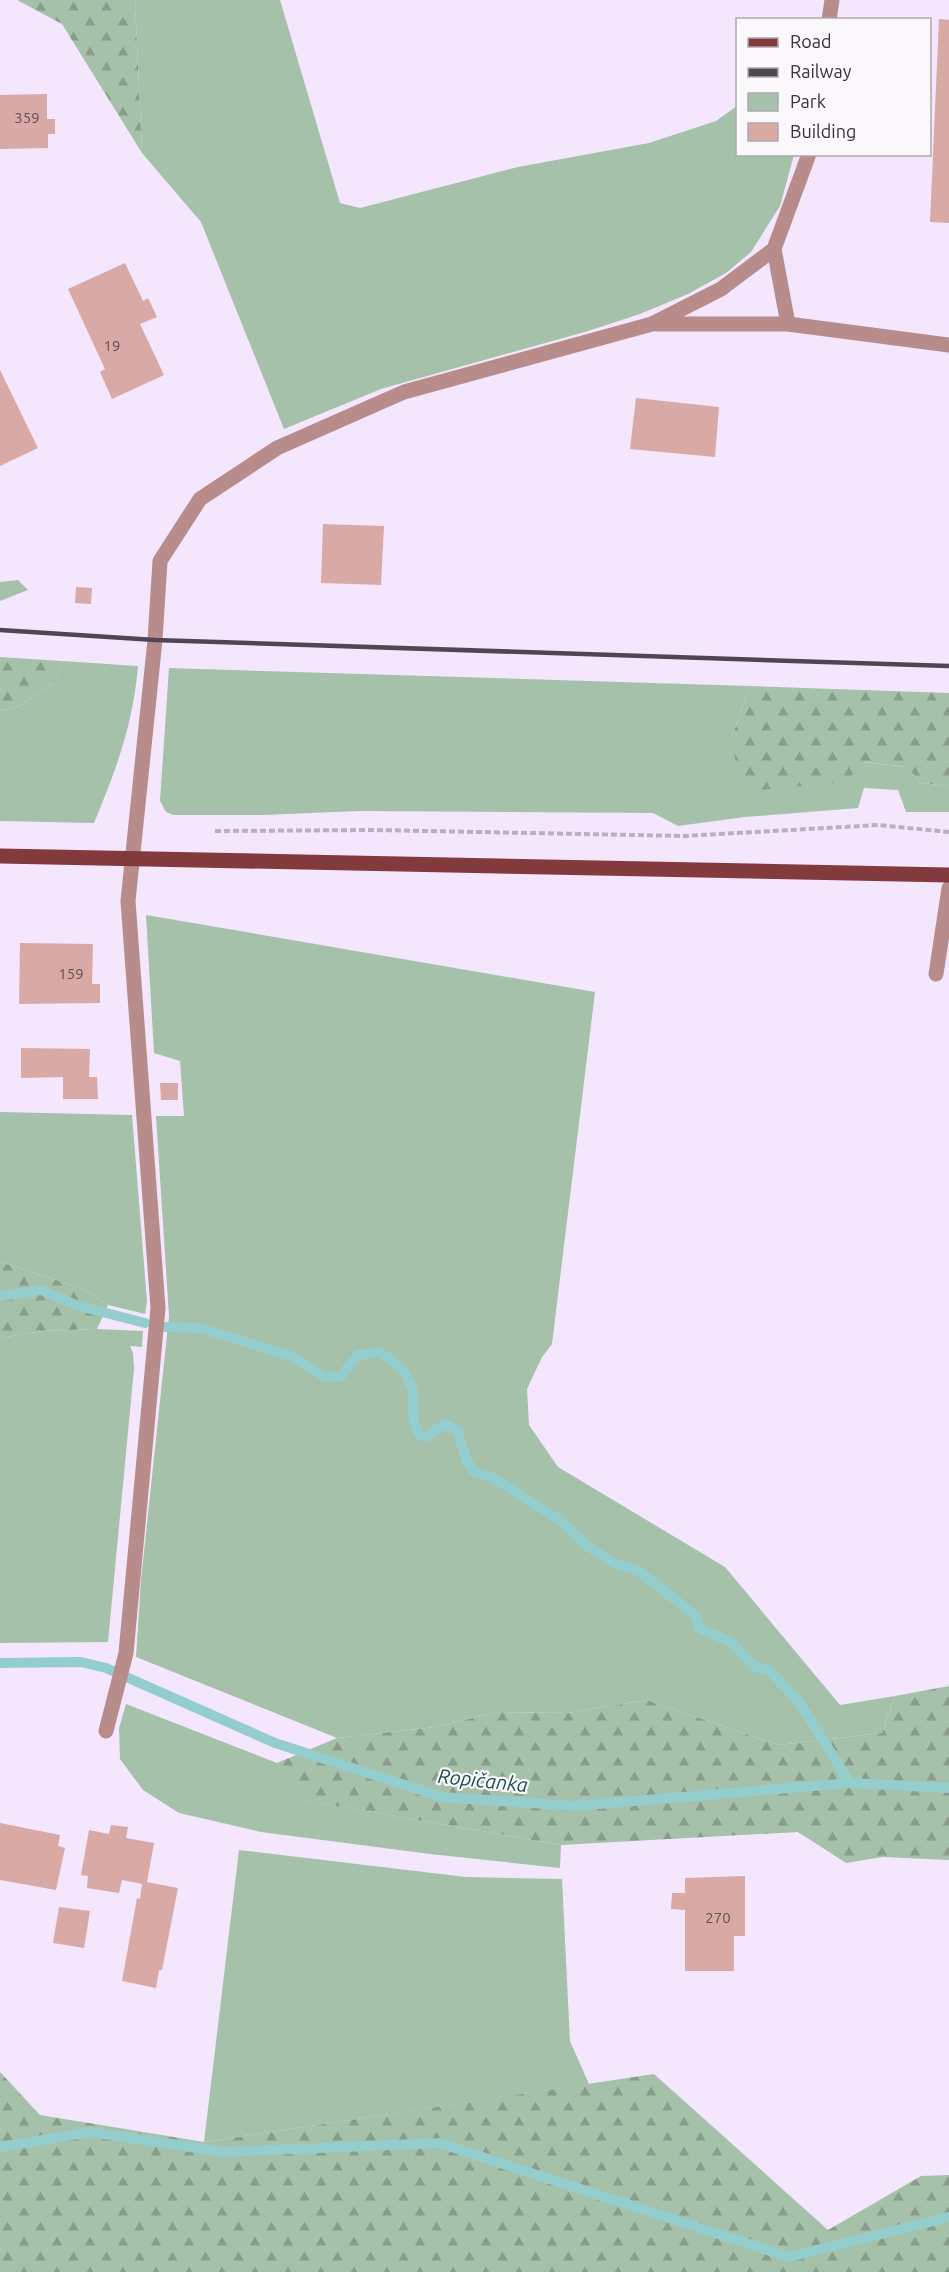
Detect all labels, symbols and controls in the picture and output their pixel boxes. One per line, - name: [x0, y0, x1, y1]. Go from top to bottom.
- legend: [736, 18, 931, 156]
- text: Road: [790, 31, 832, 51]
- text: Railway: [790, 61, 852, 81]
- text: Park: [790, 91, 826, 111]
- house number: 359: [14, 109, 40, 126]
- text: Building: [790, 121, 856, 141]
- house number: 19: [104, 337, 120, 354]
- house number: 159: [58, 965, 84, 982]
- water label: Ropičanka: [437, 1764, 529, 1796]
- house number: 270: [705, 1909, 731, 1926]

